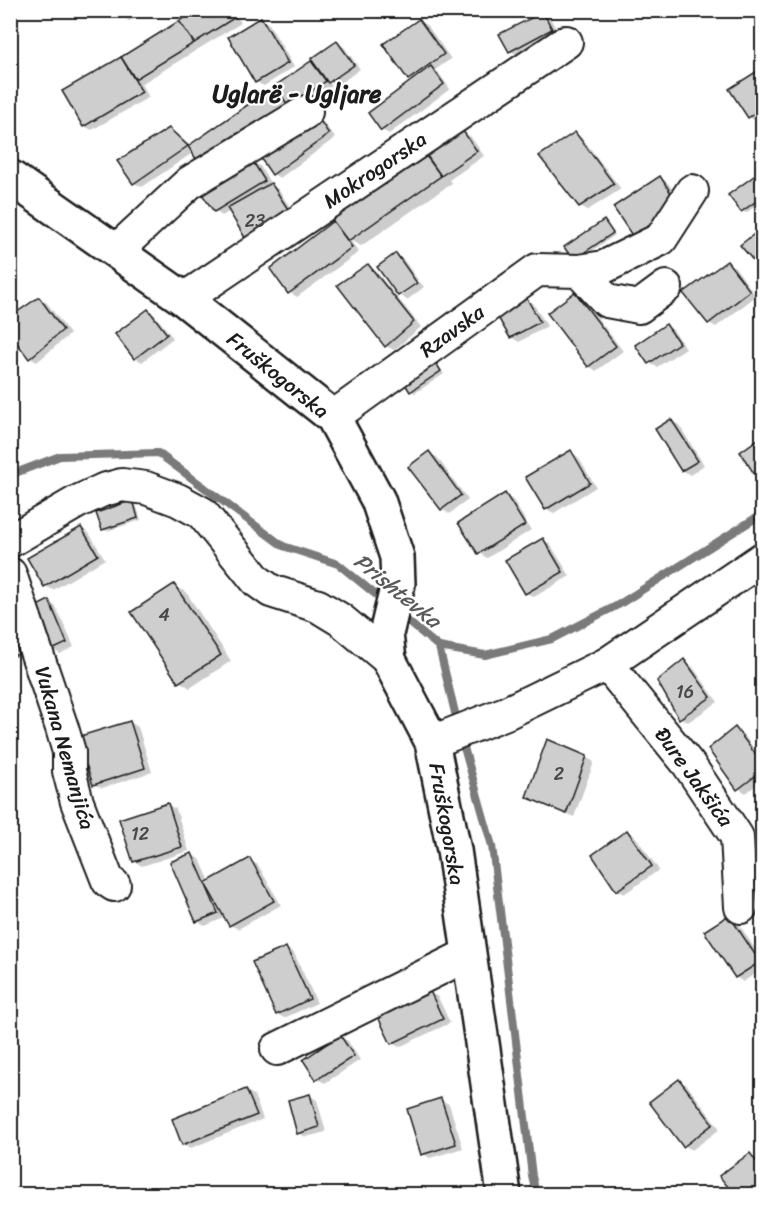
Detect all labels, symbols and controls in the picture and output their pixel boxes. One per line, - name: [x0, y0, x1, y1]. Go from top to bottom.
- district label: Uglarë - Ugljare: [213, 73, 382, 115]
- street label: Mokrogorska: [315, 121, 435, 219]
- house number: 23: [245, 205, 265, 237]
- street label: Rzavska: [411, 294, 493, 368]
- street label: Fruškogorska: [218, 321, 338, 429]
- water label: Prishtevka: [345, 543, 452, 639]
- house number: 4: [158, 599, 170, 631]
- street label: Vukana Nemanjića: [24, 662, 107, 835]
- house number: 16: [676, 676, 694, 708]
- street label: Đure Jakšića: [644, 719, 744, 836]
- house number: 2: [554, 758, 564, 790]
- street label: Fruškogorska: [418, 760, 477, 889]
- house number: 12: [131, 818, 149, 850]

